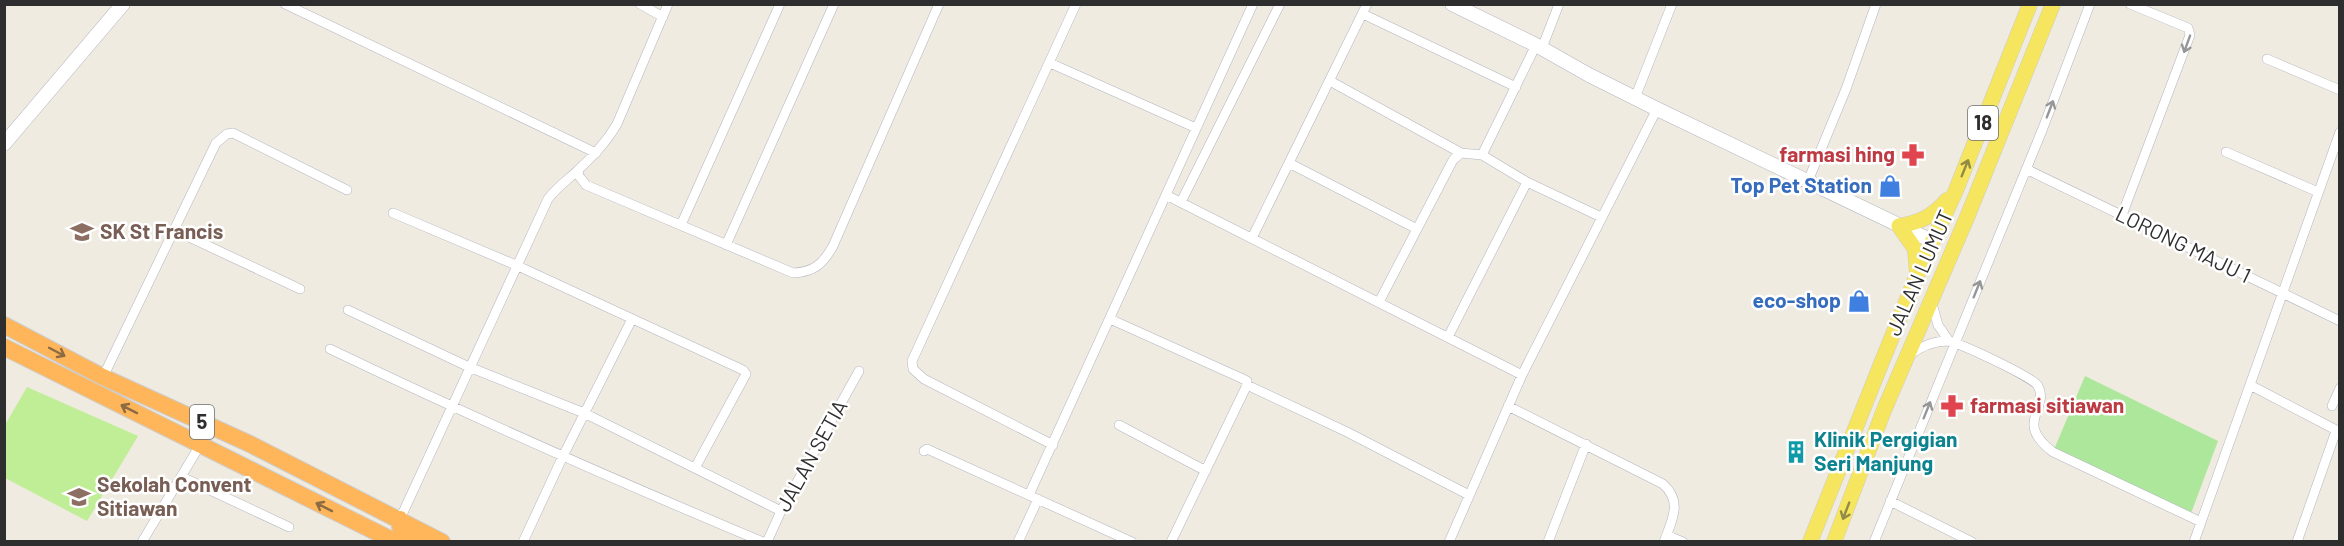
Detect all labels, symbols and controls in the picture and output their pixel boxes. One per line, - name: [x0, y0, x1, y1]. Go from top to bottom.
- one-way arrow: [2180, 34, 2191, 53]
- one-way arrow: [2046, 100, 2057, 118]
- road number: 18: [1968, 106, 1998, 140]
- place label: farmasi hing: [1779, 141, 1895, 166]
- pharmacy icon: farmasi hing: [1900, 142, 1926, 168]
- one-way arrow: [1960, 159, 1971, 178]
- place label: Top Pet Station: [1730, 172, 1872, 197]
- shop icon: Top Pet Station: [1877, 173, 1903, 199]
- street label: LORONG MAJU 1: [2112, 200, 2255, 287]
- street label: JALAN LUMUT: [1880, 206, 1957, 339]
- place label: SK St Francis: [100, 218, 223, 243]
- school or university icon: SK St Francis: [69, 219, 95, 245]
- one-way arrow: [1972, 280, 1983, 299]
- place label: eco-shop: [1753, 287, 1841, 312]
- shop icon: eco-shop: [1846, 288, 1872, 314]
- one-way arrow: [47, 347, 65, 358]
- place label: farmasi sitiawan: [1970, 392, 2124, 417]
- pharmacy icon: farmasi sitiawan: [1939, 393, 1965, 419]
- street label: JALAN SETIA: [770, 395, 852, 515]
- one-way arrow: [1922, 401, 1933, 419]
- one-way arrow: [121, 402, 139, 414]
- road number: 5: [190, 405, 214, 439]
- place label: Klinik Pergigian Seri Manjung: [1814, 426, 1957, 475]
- building icon: Klinik Pergigian Seri Manjung: [1783, 439, 1809, 465]
- place label: Sekolah Convent Sitiawan: [97, 471, 251, 520]
- school or university icon: Sekolah Convent Sitiawan: [66, 484, 92, 510]
- one-way arrow: [316, 501, 333, 513]
- one-way arrow: [1840, 502, 1851, 520]

